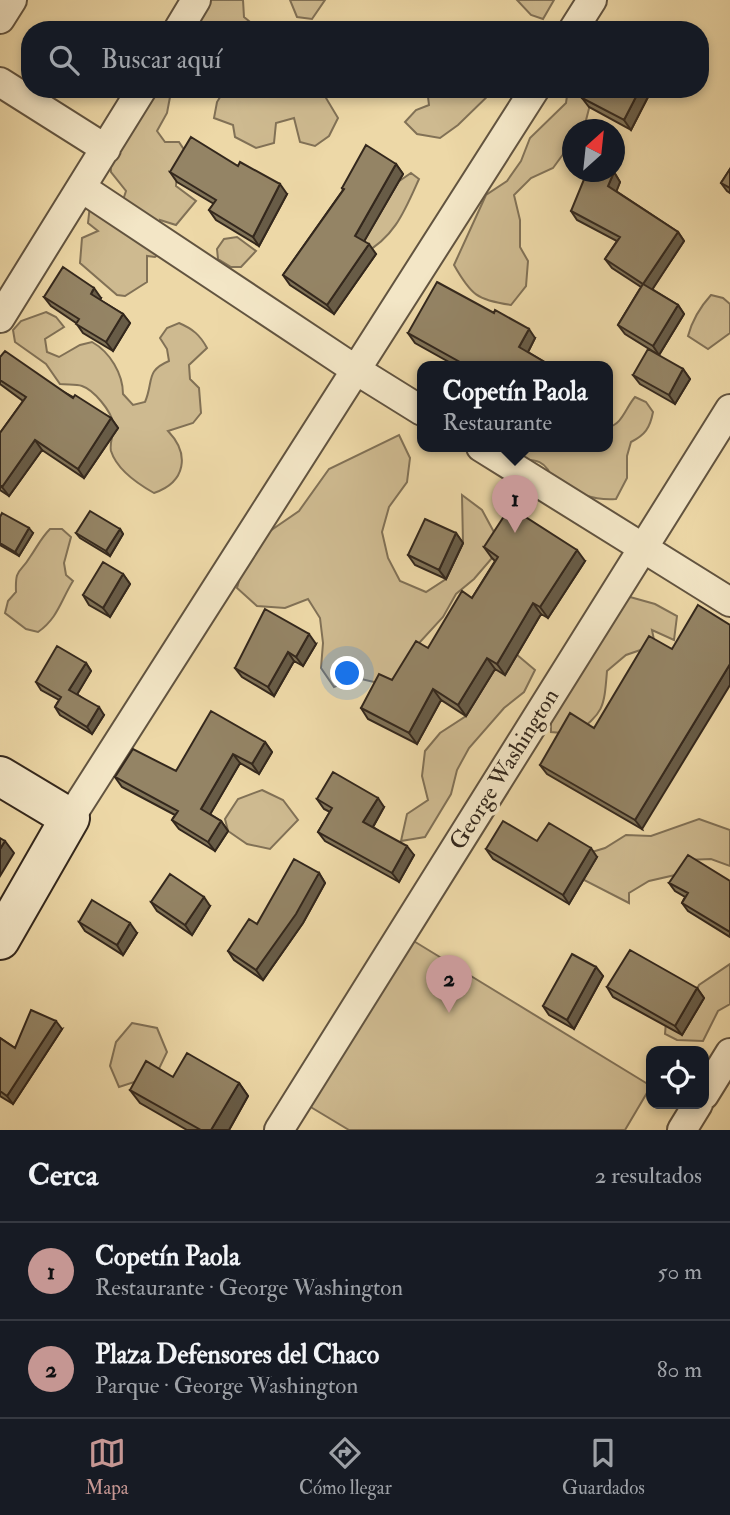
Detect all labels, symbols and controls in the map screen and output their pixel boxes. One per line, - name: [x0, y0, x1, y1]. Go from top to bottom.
- search box: [21, 21, 709, 98]
- icon: search: [45, 41, 83, 79]
- text: Buscar aquí: [101, 44, 221, 76]
- north arrow: [562, 119, 625, 182]
- popup: [417, 361, 613, 452]
- text: Copetín Paola: [443, 376, 587, 408]
- text: Restaurante: [443, 408, 552, 437]
- pin: 1: [492, 475, 538, 533]
- your location: [330, 656, 364, 690]
- street label: George Washington: [443, 683, 565, 855]
- pin: 2: [426, 955, 472, 1013]
- map controls: [646, 1046, 709, 1109]
- button: locate: [646, 1046, 709, 1109]
- text: Cerca: [28, 1157, 98, 1194]
- text: 2 resultados: [595, 1161, 702, 1190]
- text: Copetín Paola: [95, 1241, 240, 1273]
- text: 1: [47, 1257, 55, 1286]
- text: 50 m: [658, 1257, 702, 1286]
- text: Restaurante · George Washington: [95, 1273, 403, 1302]
- text: Plaza Defensores del Chaco: [95, 1339, 379, 1371]
- text: 2: [45, 1355, 57, 1384]
- text: 80 m: [657, 1355, 702, 1384]
- text: Parque · George Washington: [95, 1371, 358, 1400]
- tab: Mapa: [85, 1434, 129, 1500]
- tab: Cómo llegar: [299, 1434, 392, 1500]
- tab: Guardados: [562, 1434, 645, 1500]

